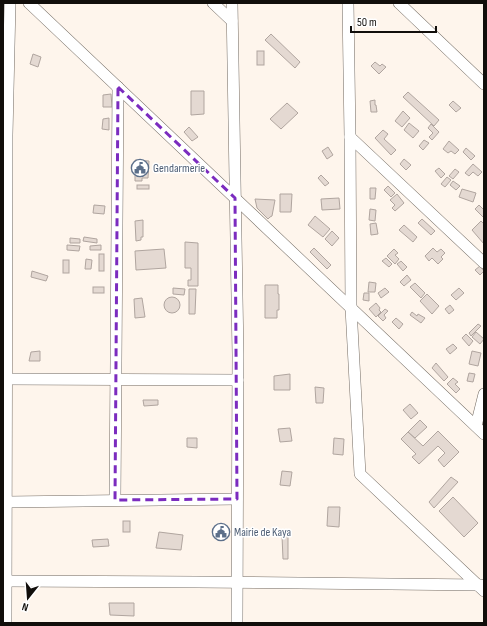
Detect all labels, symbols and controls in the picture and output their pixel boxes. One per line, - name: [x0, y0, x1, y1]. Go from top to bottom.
- scale bar: [351, 8, 436, 34]
- text: 50 m: [357, 15, 377, 30]
- public building icon: Gendarmerie: [130, 158, 150, 178]
- place label: Gendarmerie: [153, 161, 205, 176]
- public building icon: Mairie de Kaya: [211, 522, 231, 542]
- place label: Mairie de Kaya: [234, 525, 291, 540]
- north arrow: [8, 578, 48, 618]
- text: N: [20, 600, 30, 614]

